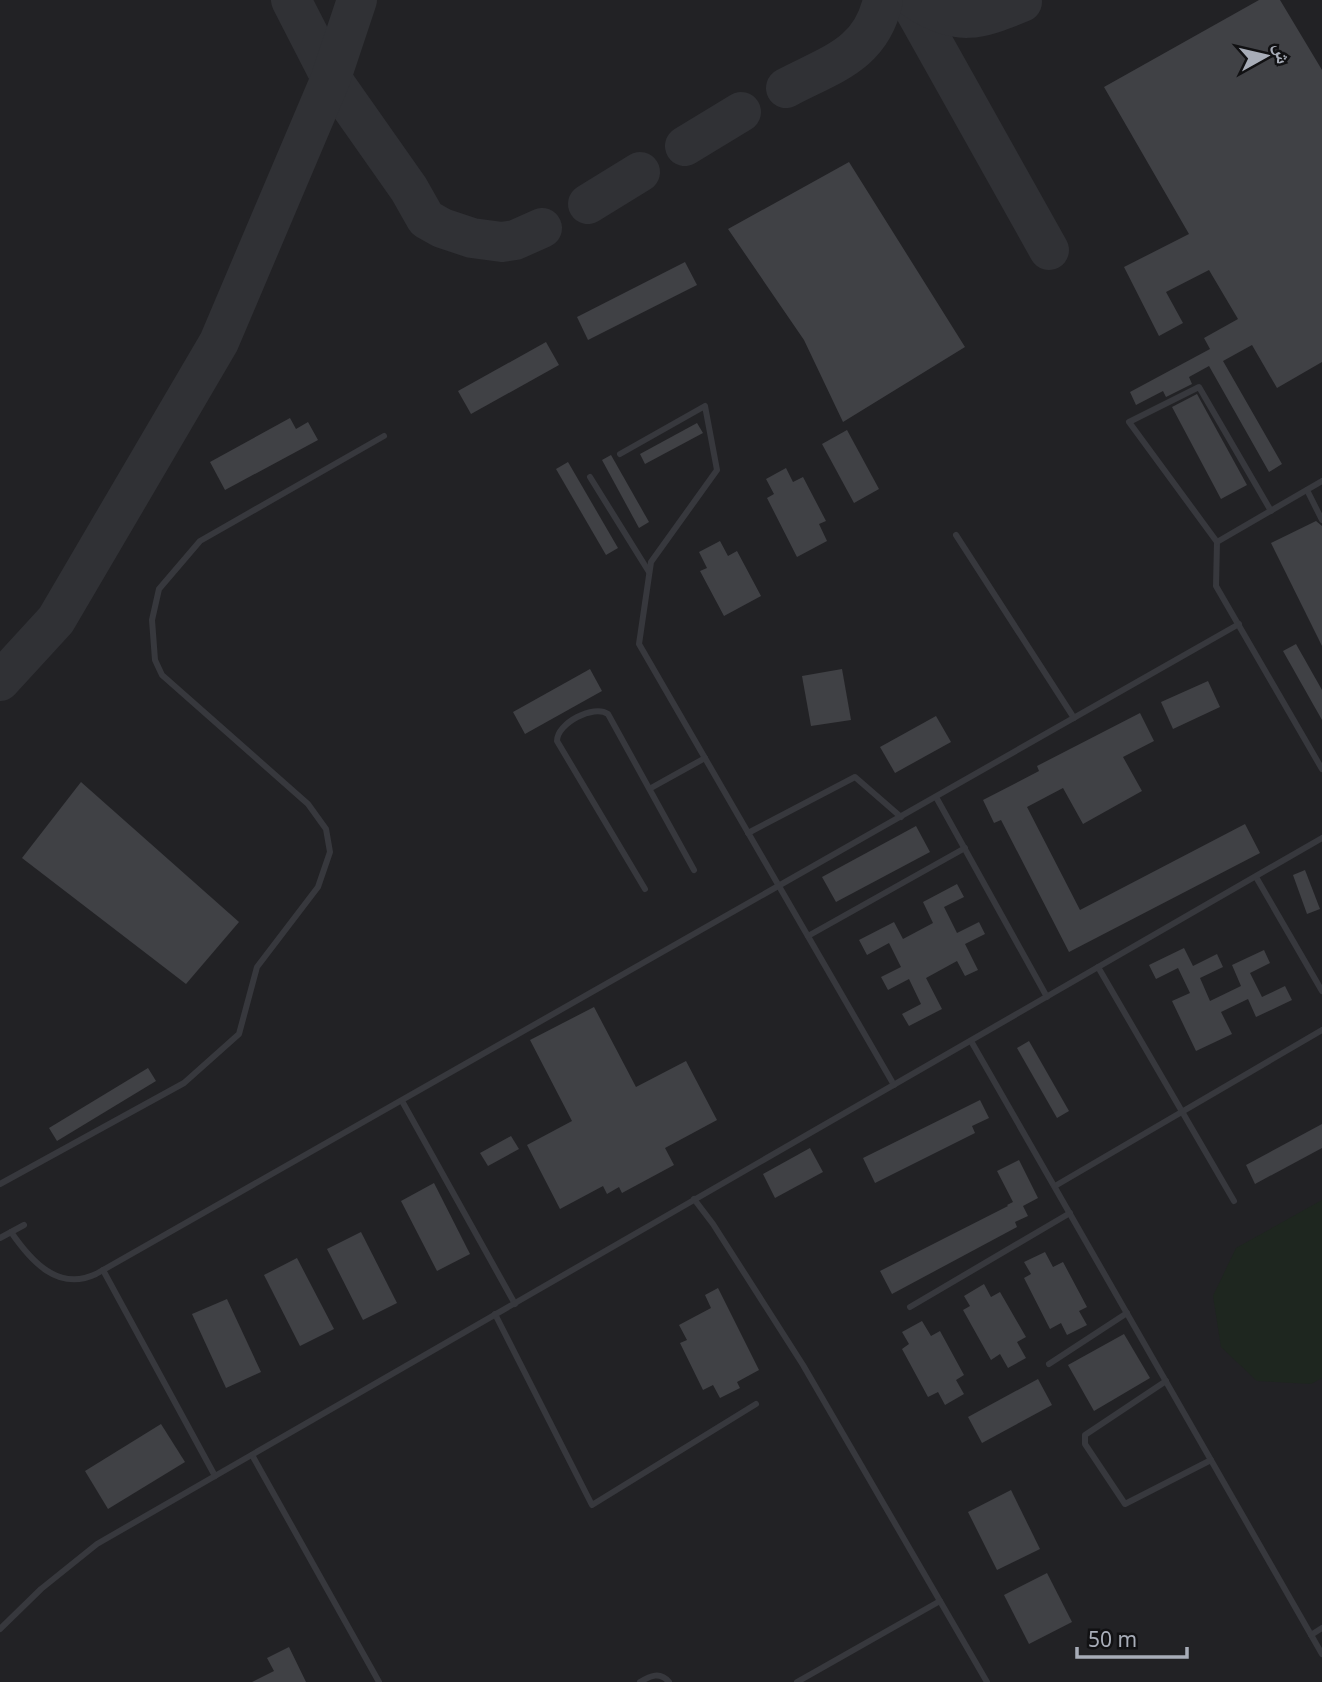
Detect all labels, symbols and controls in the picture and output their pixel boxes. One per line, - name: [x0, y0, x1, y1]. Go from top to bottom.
- north arrow: [1231, 21, 1301, 91]
- text: ش: [1269, 42, 1297, 65]
- scale bar: [1077, 1616, 1187, 1660]
- text: 50 m: [1088, 1625, 1137, 1653]

